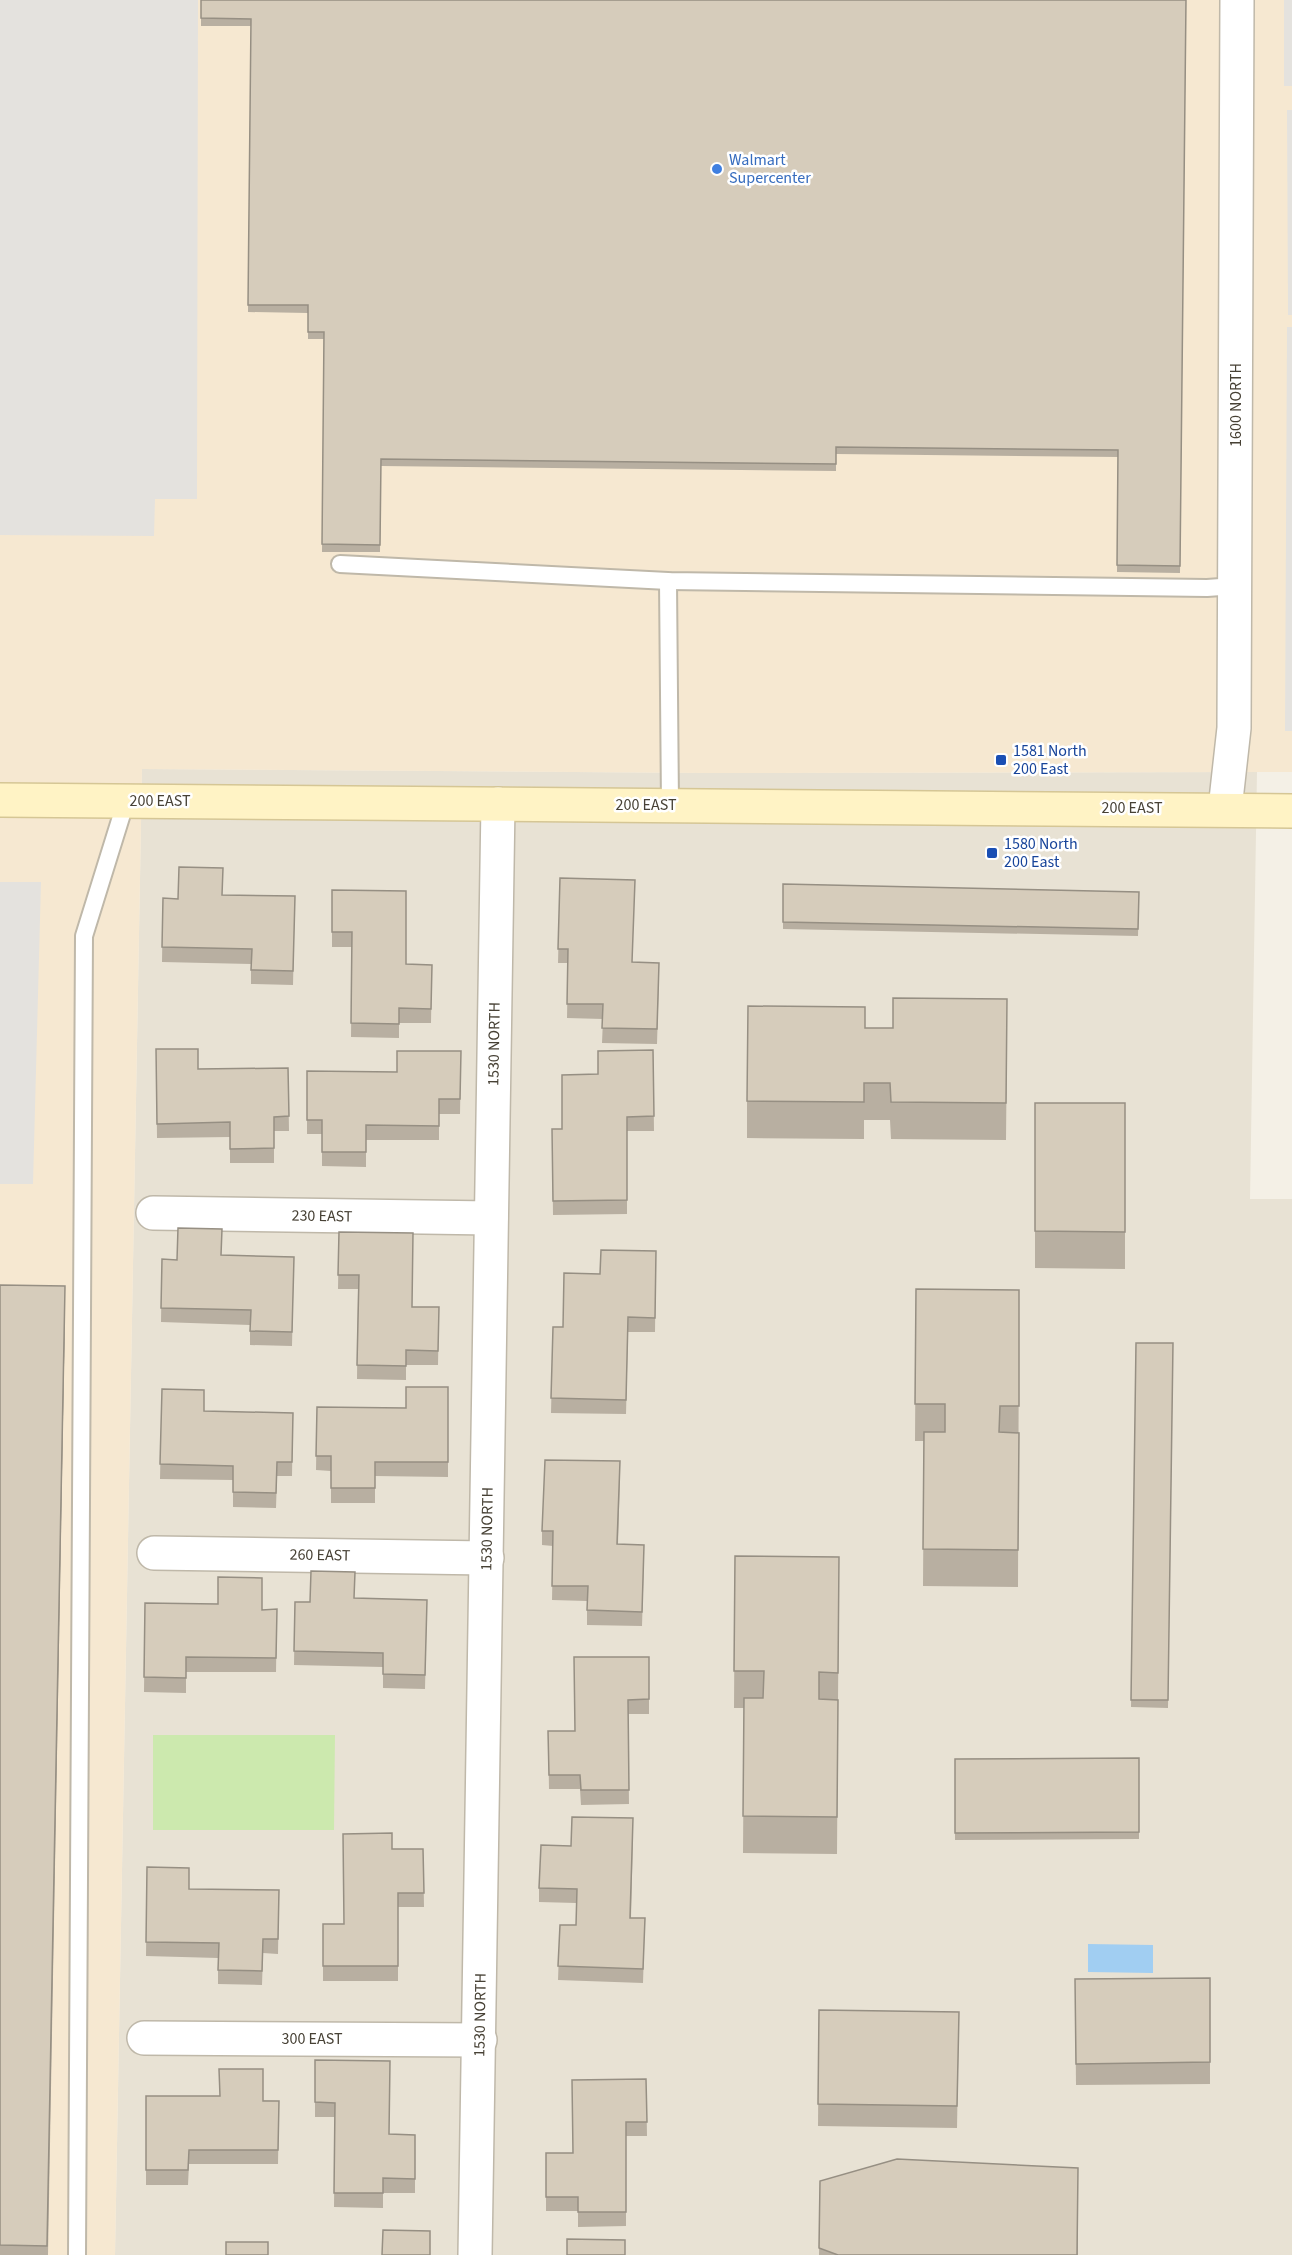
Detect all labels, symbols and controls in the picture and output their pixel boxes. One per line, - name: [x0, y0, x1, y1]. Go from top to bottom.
- place label: Walmart Supercenter: [729, 149, 811, 189]
- marker: Walmart Supercenter: [710, 162, 724, 176]
- street label: 1600 NORTH: [1225, 363, 1247, 447]
- place label: 1581 North 200 East: [1013, 740, 1087, 780]
- marker: 1581 North 200 East: [994, 753, 1008, 767]
- street label: 200 EAST: [130, 790, 191, 812]
- street label: 200 EAST: [616, 794, 677, 816]
- street label: 200 EAST: [1102, 797, 1163, 819]
- place label: 1580 North 200 East: [1004, 833, 1078, 873]
- marker: 1580 North 200 East: [985, 846, 999, 860]
- street label: 1530 NORTH: [482, 1002, 506, 1086]
- street label: 230 EAST: [291, 1204, 353, 1228]
- street label: 1530 NORTH: [475, 1487, 499, 1571]
- street label: 260 EAST: [289, 1543, 351, 1567]
- street label: 1530 NORTH: [468, 1973, 492, 2057]
- street label: 300 EAST: [282, 2028, 343, 2050]

